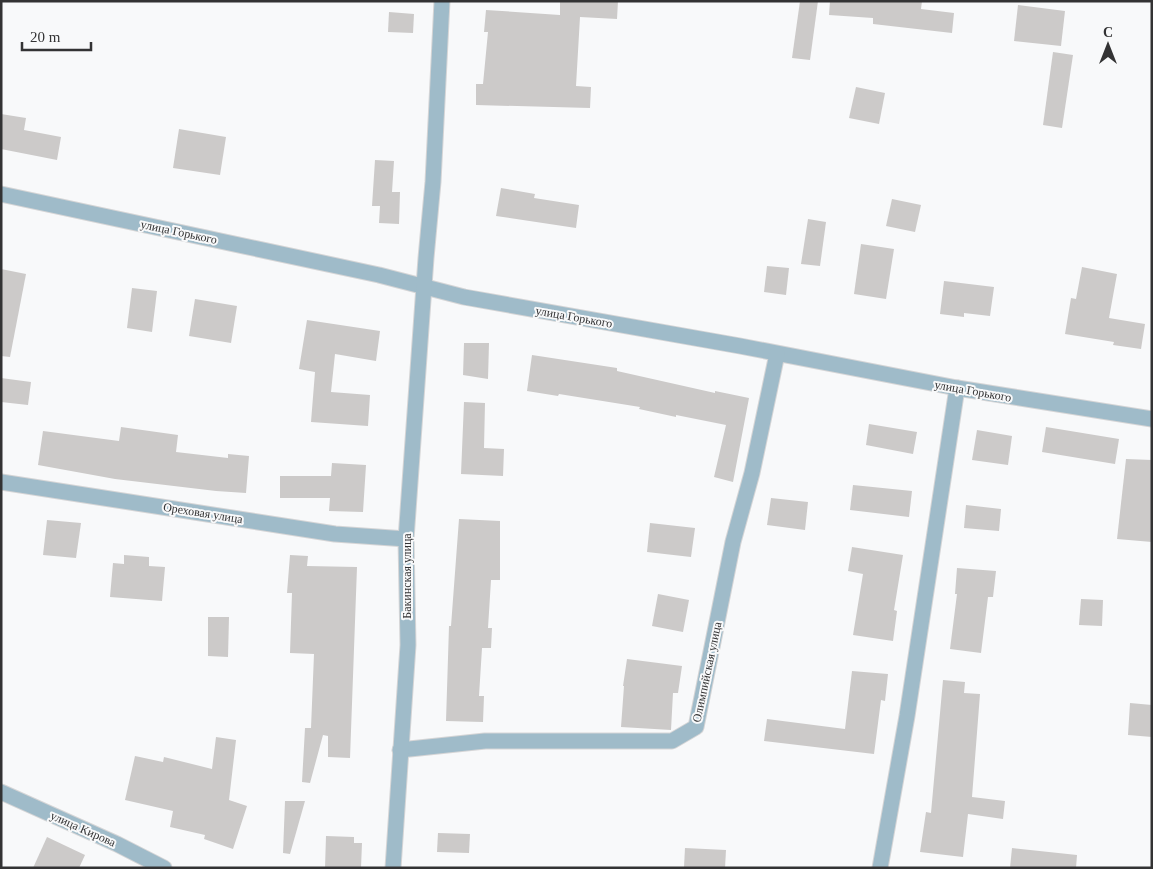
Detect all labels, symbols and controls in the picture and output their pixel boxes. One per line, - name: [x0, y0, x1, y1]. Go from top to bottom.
- scale bar: [22, 20, 91, 52]
- north arrow: [1083, 20, 1133, 70]
- text: С: [1103, 25, 1113, 40]
- text: 20 m: [30, 29, 61, 45]
- street label: улица Горького: [139, 217, 219, 247]
- street label: улица Горького: [534, 303, 614, 331]
- street label: улица Горького: [933, 377, 1013, 405]
- street label: Ореховая улица: [162, 500, 244, 526]
- street label: Бакинская улица: [400, 533, 414, 619]
- street label: Олимпийская улица: [690, 620, 725, 724]
- street label: улица Кирова: [48, 808, 118, 850]

